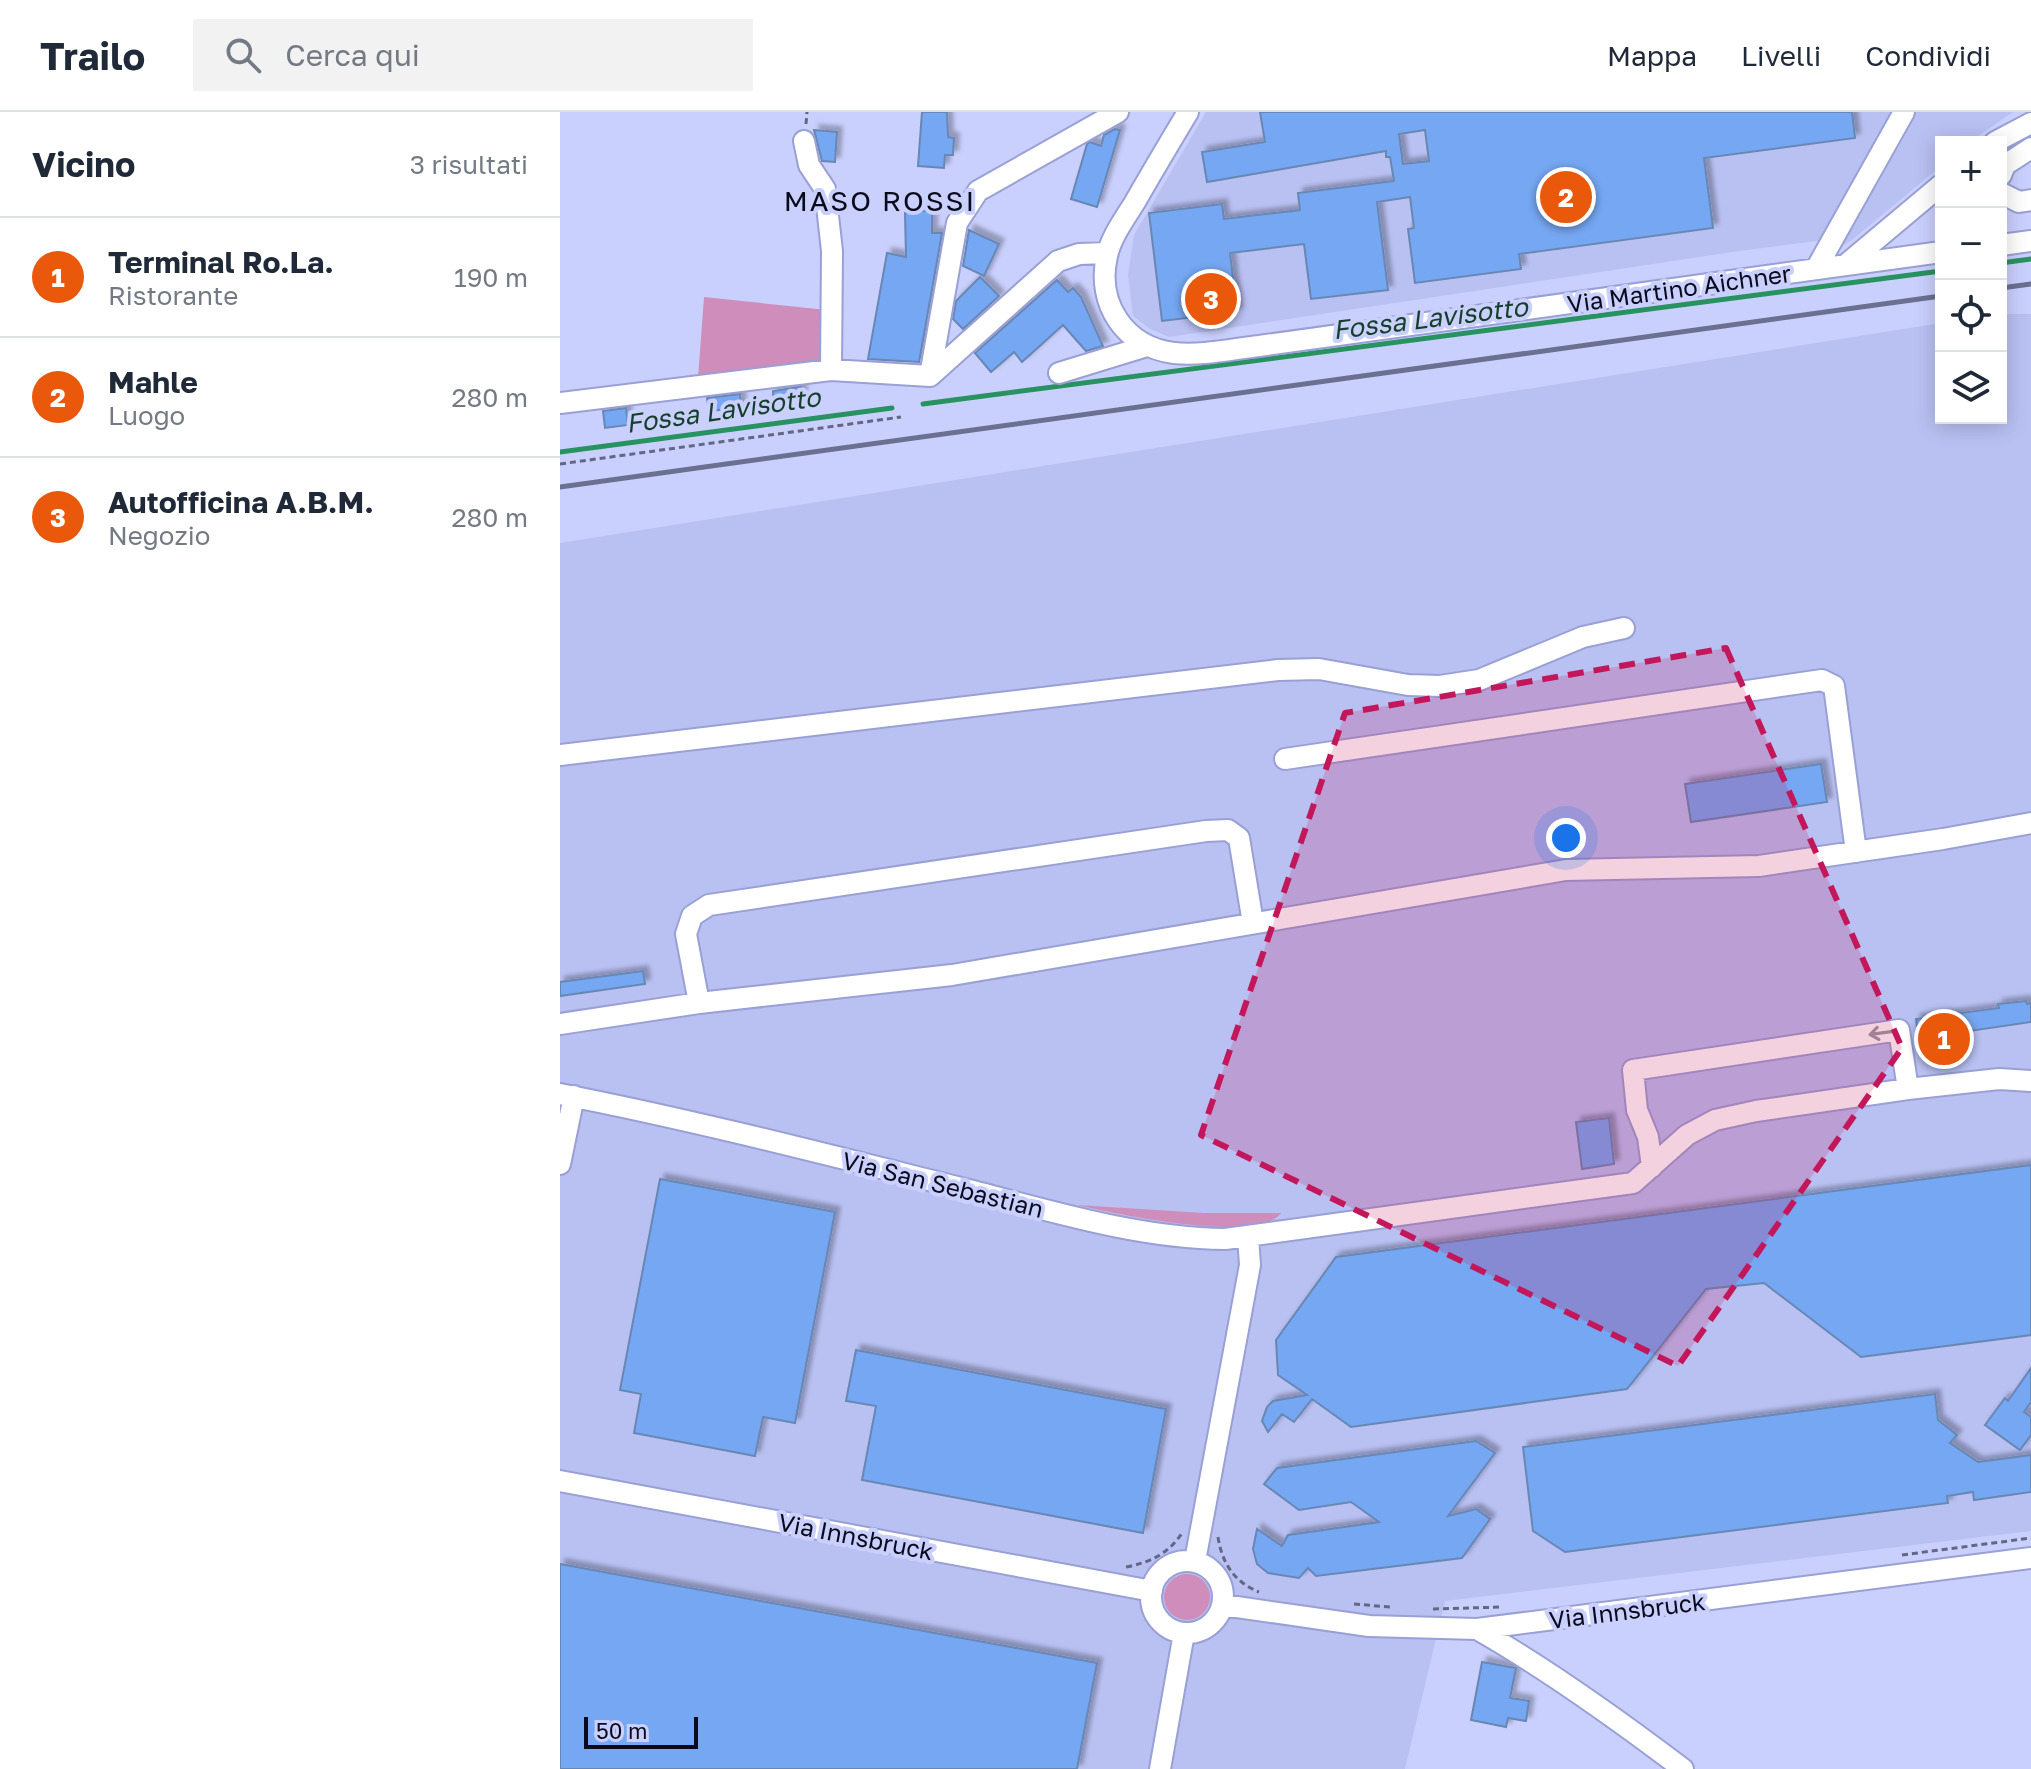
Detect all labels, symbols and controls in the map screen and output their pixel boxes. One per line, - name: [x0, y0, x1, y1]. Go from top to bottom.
- search box: [193, 19, 753, 91]
- text: Trailo: [40, 33, 145, 78]
- icon: search: [221, 33, 265, 77]
- text: Cerca qui: [285, 37, 420, 73]
- text: Mappa: [1607, 39, 1697, 72]
- text: Livelli: [1741, 39, 1821, 72]
- text: Condividi: [1865, 39, 1991, 72]
- map controls: [1935, 136, 2007, 424]
- button: +: [1935, 136, 2007, 208]
- text: Vicino: [32, 144, 135, 184]
- text: 3 risultati: [410, 149, 528, 180]
- pin: 2: [1540, 167, 1592, 227]
- district label: MASO ROSSI: [784, 184, 976, 217]
- button: −: [1935, 208, 2007, 280]
- text: Terminal Ro.La.: [108, 244, 334, 280]
- street label: Via Martino Aichner: [1565, 258, 1793, 318]
- text: 1: [51, 262, 65, 293]
- text: 190 m: [454, 262, 528, 293]
- pin: 3: [1185, 269, 1237, 329]
- text: Ristorante: [108, 280, 238, 311]
- button: locate: [1935, 280, 2007, 352]
- water label: Fossa Lavisotto: [1331, 291, 1530, 345]
- button: layers: [1935, 352, 2007, 424]
- text: Mahle: [108, 364, 198, 400]
- water label: Fossa Lavisotto: [624, 381, 824, 439]
- text: 2: [50, 382, 66, 413]
- text: 280 m: [451, 382, 528, 413]
- text: Luogo: [108, 400, 185, 431]
- text: Autofficina A.B.M.: [108, 484, 374, 520]
- text: 3: [50, 502, 66, 533]
- text: 280 m: [451, 502, 528, 533]
- text: Negozio: [108, 520, 210, 551]
- your location: [1546, 818, 1586, 858]
- pin: 1: [1918, 1009, 1970, 1069]
- one-way arrow: [1869, 1026, 1894, 1041]
- street label: Via San Sebastian: [839, 1145, 1047, 1223]
- street label: Via Innsbruck: [776, 1507, 936, 1565]
- street label: Via Innsbruck: [1547, 1586, 1707, 1634]
- scale bar: [584, 1713, 698, 1749]
- text: 50 m: [596, 1717, 647, 1744]

